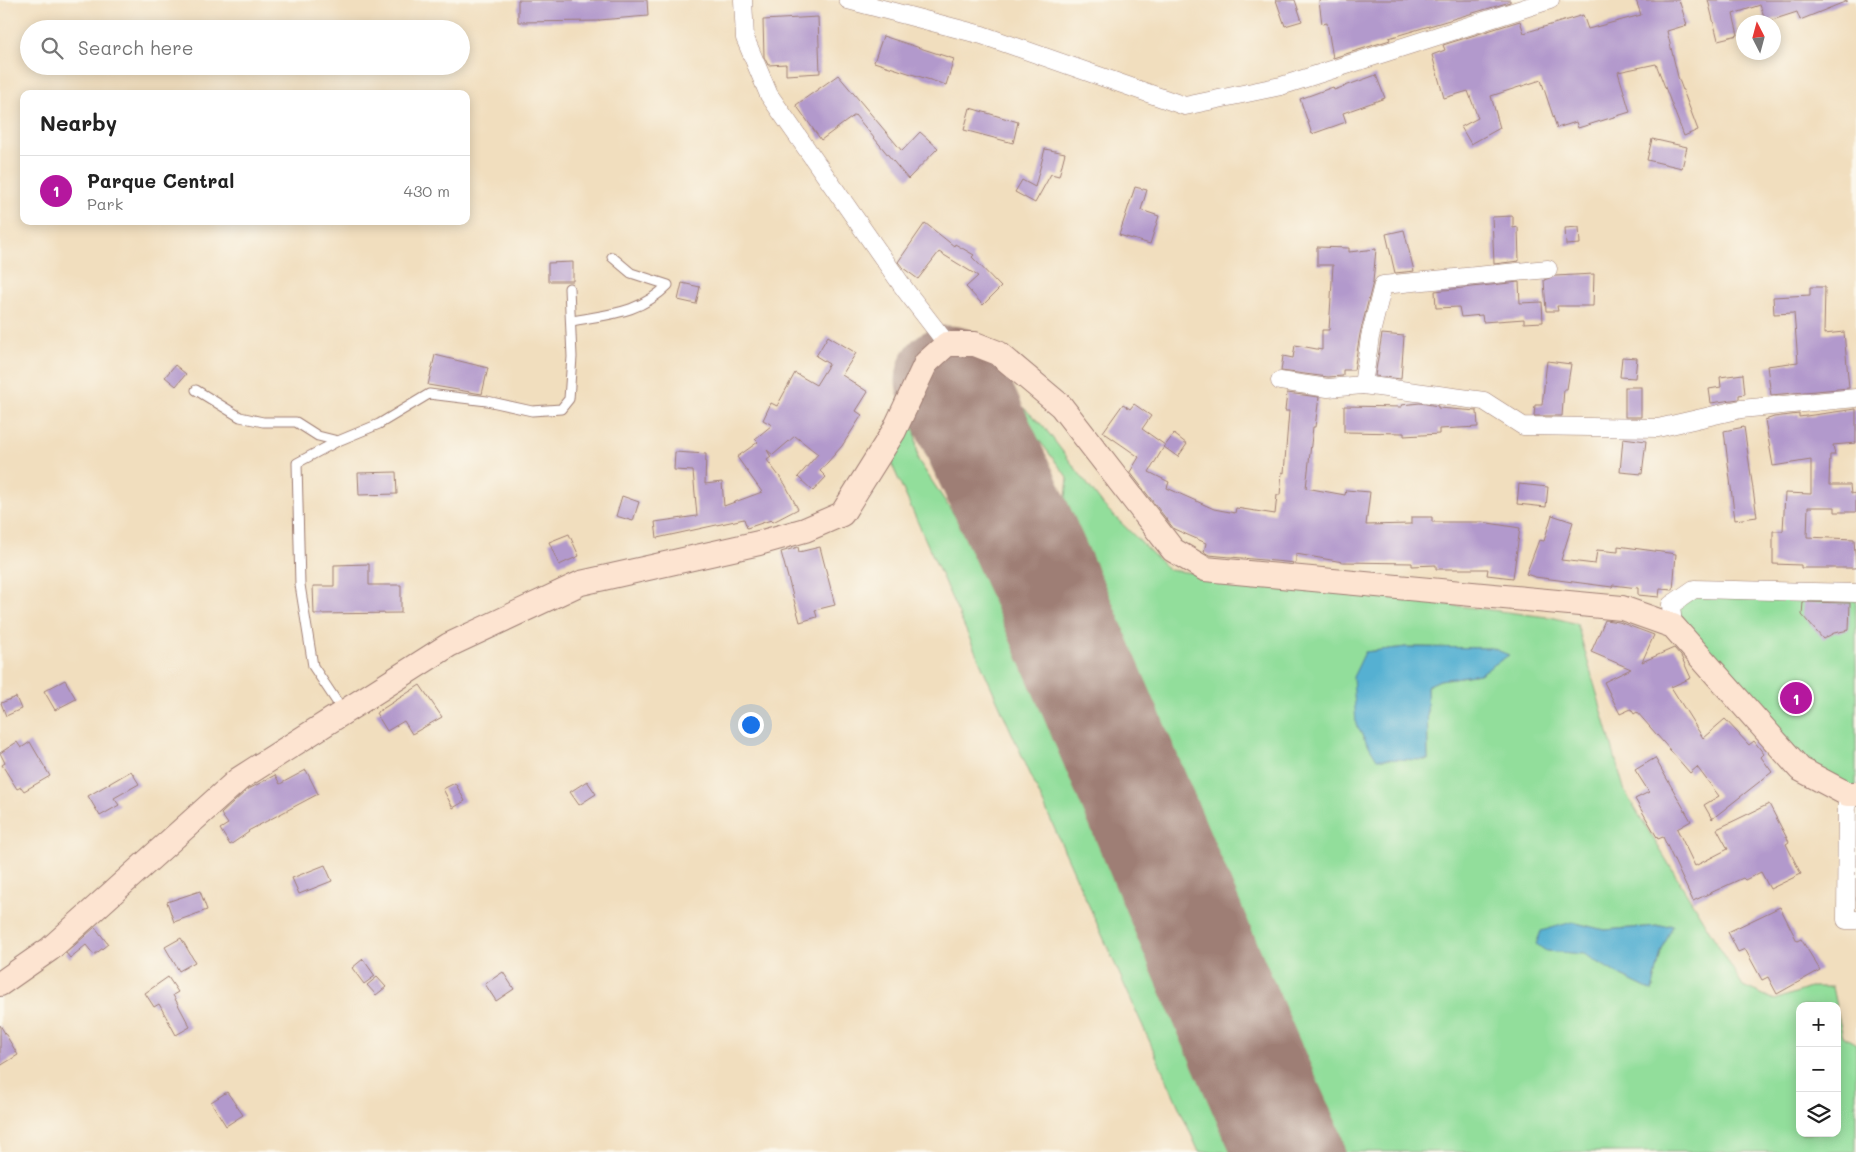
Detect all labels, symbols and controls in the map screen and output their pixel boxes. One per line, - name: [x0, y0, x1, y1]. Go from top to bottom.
- north arrow: [1736, 15, 1781, 60]
- search box: [20, 20, 470, 75]
- icon: search: [38, 34, 66, 62]
- text: Search here: [78, 35, 194, 60]
- text: Nearby: [40, 109, 117, 136]
- text: Parque Central: [87, 168, 234, 193]
- text: 1: [52, 180, 60, 201]
- text: 430 m: [403, 180, 450, 201]
- text: Park: [87, 193, 123, 214]
- pin: 1: [1780, 679, 1812, 717]
- your location: [738, 712, 764, 738]
- map controls: [1796, 1002, 1841, 1137]
- button: +: [1796, 1002, 1841, 1047]
- button: −: [1796, 1047, 1841, 1092]
- button: layers: [1796, 1092, 1841, 1137]

